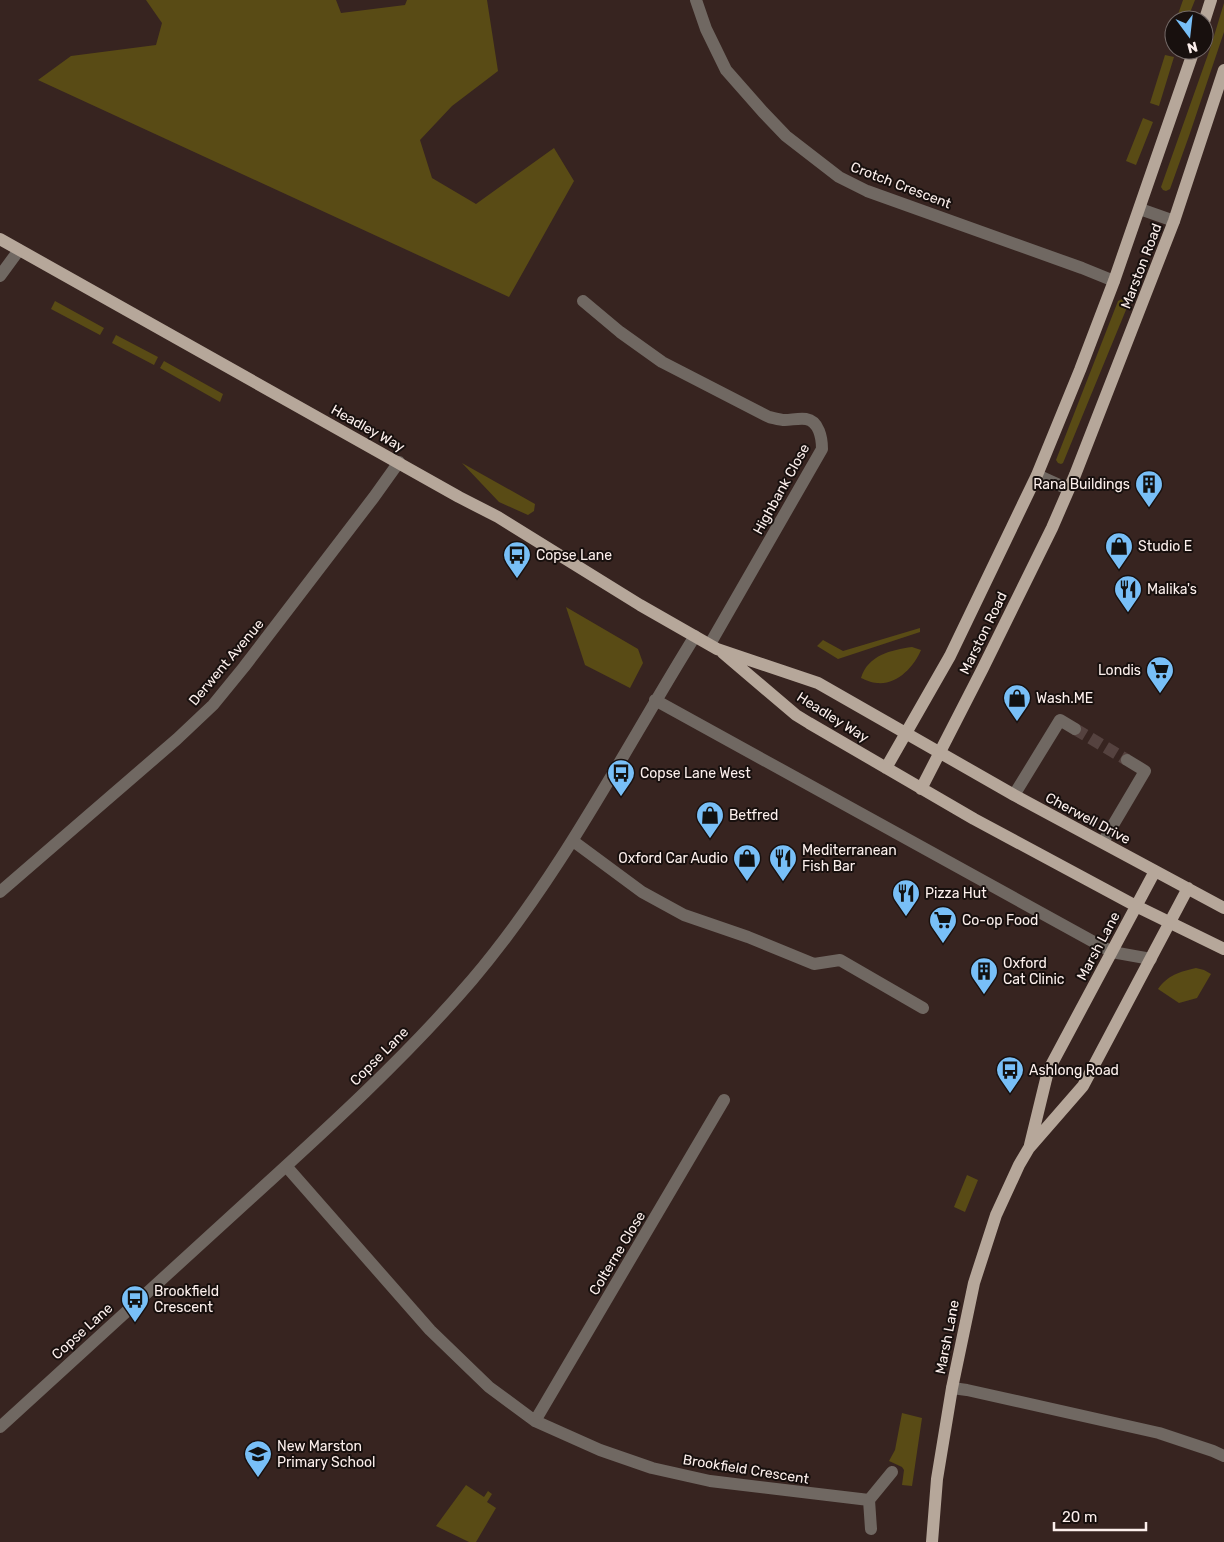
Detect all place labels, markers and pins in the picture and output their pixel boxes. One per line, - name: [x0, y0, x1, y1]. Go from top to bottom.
- building icon: Rana Buildings: [1134, 469, 1164, 508]
- place label: Rana Buildings: [1033, 476, 1130, 493]
- shop icon: Studio E: [1104, 531, 1134, 570]
- place label: Studio E: [1138, 538, 1192, 555]
- bus stop icon: Copse Lane: [502, 540, 532, 579]
- place label: Copse Lane: [536, 547, 612, 564]
- restaurant icon: Malika's: [1113, 574, 1143, 613]
- place label: Malika's: [1147, 581, 1197, 598]
- supermarket icon: Londis: [1145, 655, 1175, 694]
- place label: Londis: [1098, 662, 1141, 679]
- shop icon: Wash.ME: [1002, 683, 1032, 722]
- place label: Wash.ME: [1036, 690, 1093, 707]
- bus stop icon: Copse Lane West: [606, 758, 636, 797]
- place label: Copse Lane West: [640, 765, 751, 782]
- shop icon: Betfred: [695, 800, 725, 839]
- place label: Betfred: [729, 807, 778, 824]
- place label: Mediterranean Fish Bar: [802, 842, 897, 875]
- shop icon: Oxford Car Audio: [732, 843, 762, 882]
- restaurant icon: Mediterranean Fish Bar: [768, 843, 798, 882]
- place label: Oxford Car Audio: [618, 850, 728, 867]
- restaurant icon: Pizza Hut: [891, 878, 921, 917]
- place label: Pizza Hut: [925, 885, 987, 902]
- supermarket icon: Co-op Food: [928, 905, 958, 944]
- place label: Co-op Food: [962, 912, 1038, 929]
- place label: Oxford Cat Clinic: [1003, 955, 1065, 988]
- building icon: Oxford Cat Clinic: [969, 956, 999, 995]
- bus stop icon: Ashlong Road: [995, 1055, 1025, 1094]
- place label: Ashlong Road: [1029, 1062, 1119, 1079]
- place label: Brookfield Crescent: [154, 1283, 219, 1316]
- bus stop icon: Brookfield Crescent: [120, 1284, 150, 1323]
- place label: New Marston Primary School: [277, 1438, 375, 1471]
- school or university icon: New Marston Primary School: [243, 1439, 273, 1478]

